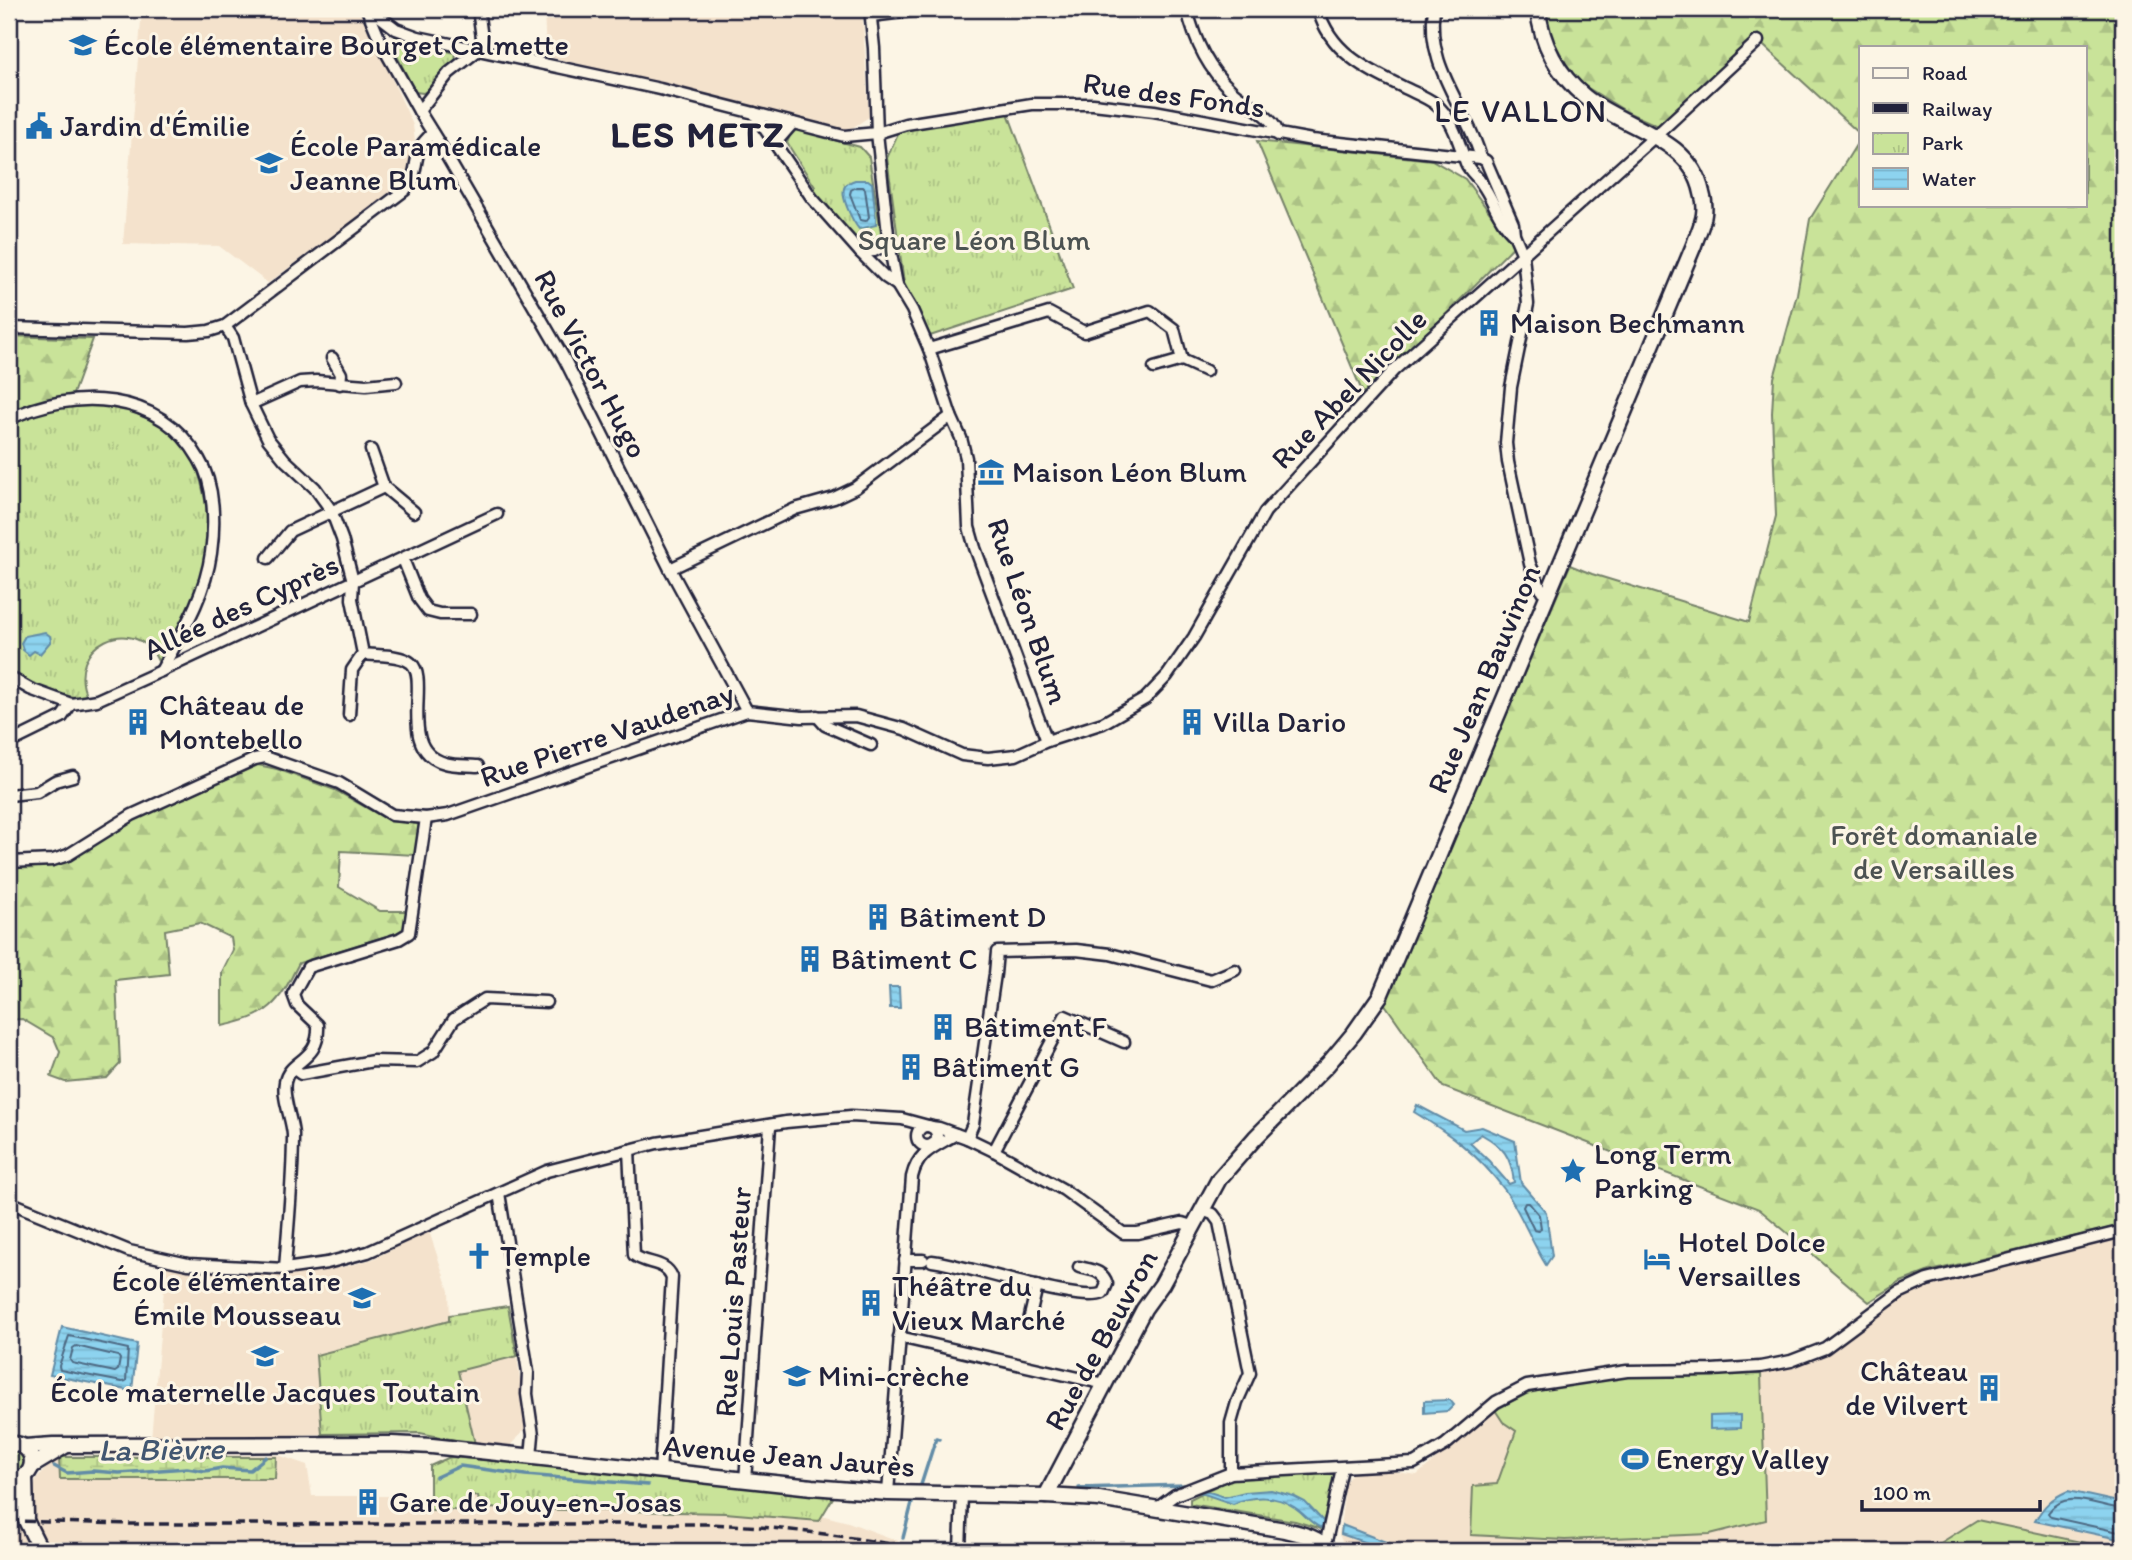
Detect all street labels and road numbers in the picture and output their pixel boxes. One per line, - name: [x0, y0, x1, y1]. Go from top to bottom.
- street label: Rue des Fonds: [1081, 63, 1268, 126]
- street label: Rue Victor Hugo: [526, 263, 657, 464]
- street label: Rue Abel Nicolle: [1263, 301, 1435, 477]
- street label: Rue Léon Blum: [979, 513, 1078, 709]
- street label: Allée des Cyprès: [137, 545, 344, 668]
- street label: Rue Jean Bauvinon: [1419, 559, 1548, 799]
- street label: Rue Pierre Vaudenay: [475, 674, 739, 795]
- street label: Rue Louis Pasteur: [706, 1185, 759, 1418]
- street label: Rue de Beuvron: [1036, 1243, 1166, 1437]
- street label: Avenue Jean Jaurès: [661, 1426, 917, 1485]

